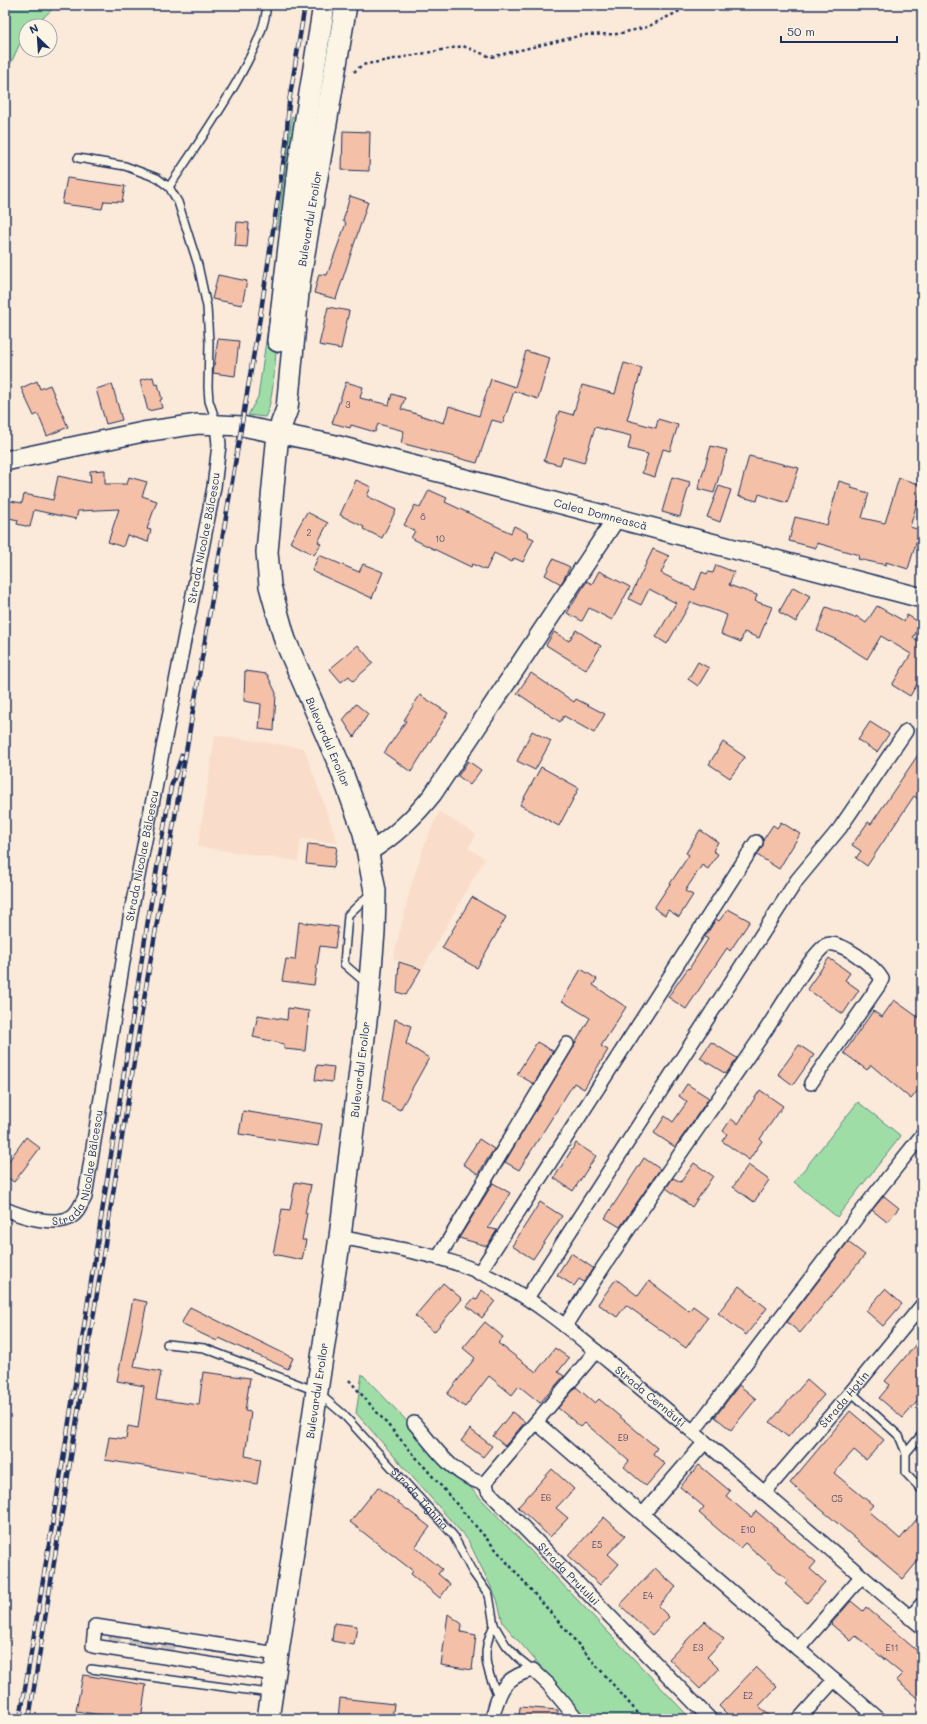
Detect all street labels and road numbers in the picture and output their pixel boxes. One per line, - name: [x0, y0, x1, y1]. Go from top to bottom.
- street label: Bulevardul Eroilor: [294, 170, 325, 268]
- street label: Strada Nicolae Bălcescu: [183, 472, 223, 604]
- street label: Calea Domnească: [552, 494, 649, 533]
- street label: Bulevardul Eroilor: [303, 695, 354, 789]
- street label: Strada Nicolae Bălcescu: [122, 789, 162, 922]
- street label: Bulevardul Eroilor: [346, 1021, 373, 1118]
- street label: Strada Nicolae Bălcescu: [52, 1109, 106, 1228]
- street label: Bulevardul Eroilor: [302, 1342, 331, 1439]
- street label: Strada Cernăuți: [612, 1362, 689, 1430]
- street label: Strada Hotin: [816, 1368, 872, 1431]
- street label: Strada Tighina: [388, 1464, 453, 1533]
- street label: Strada Prutului: [535, 1539, 603, 1608]

